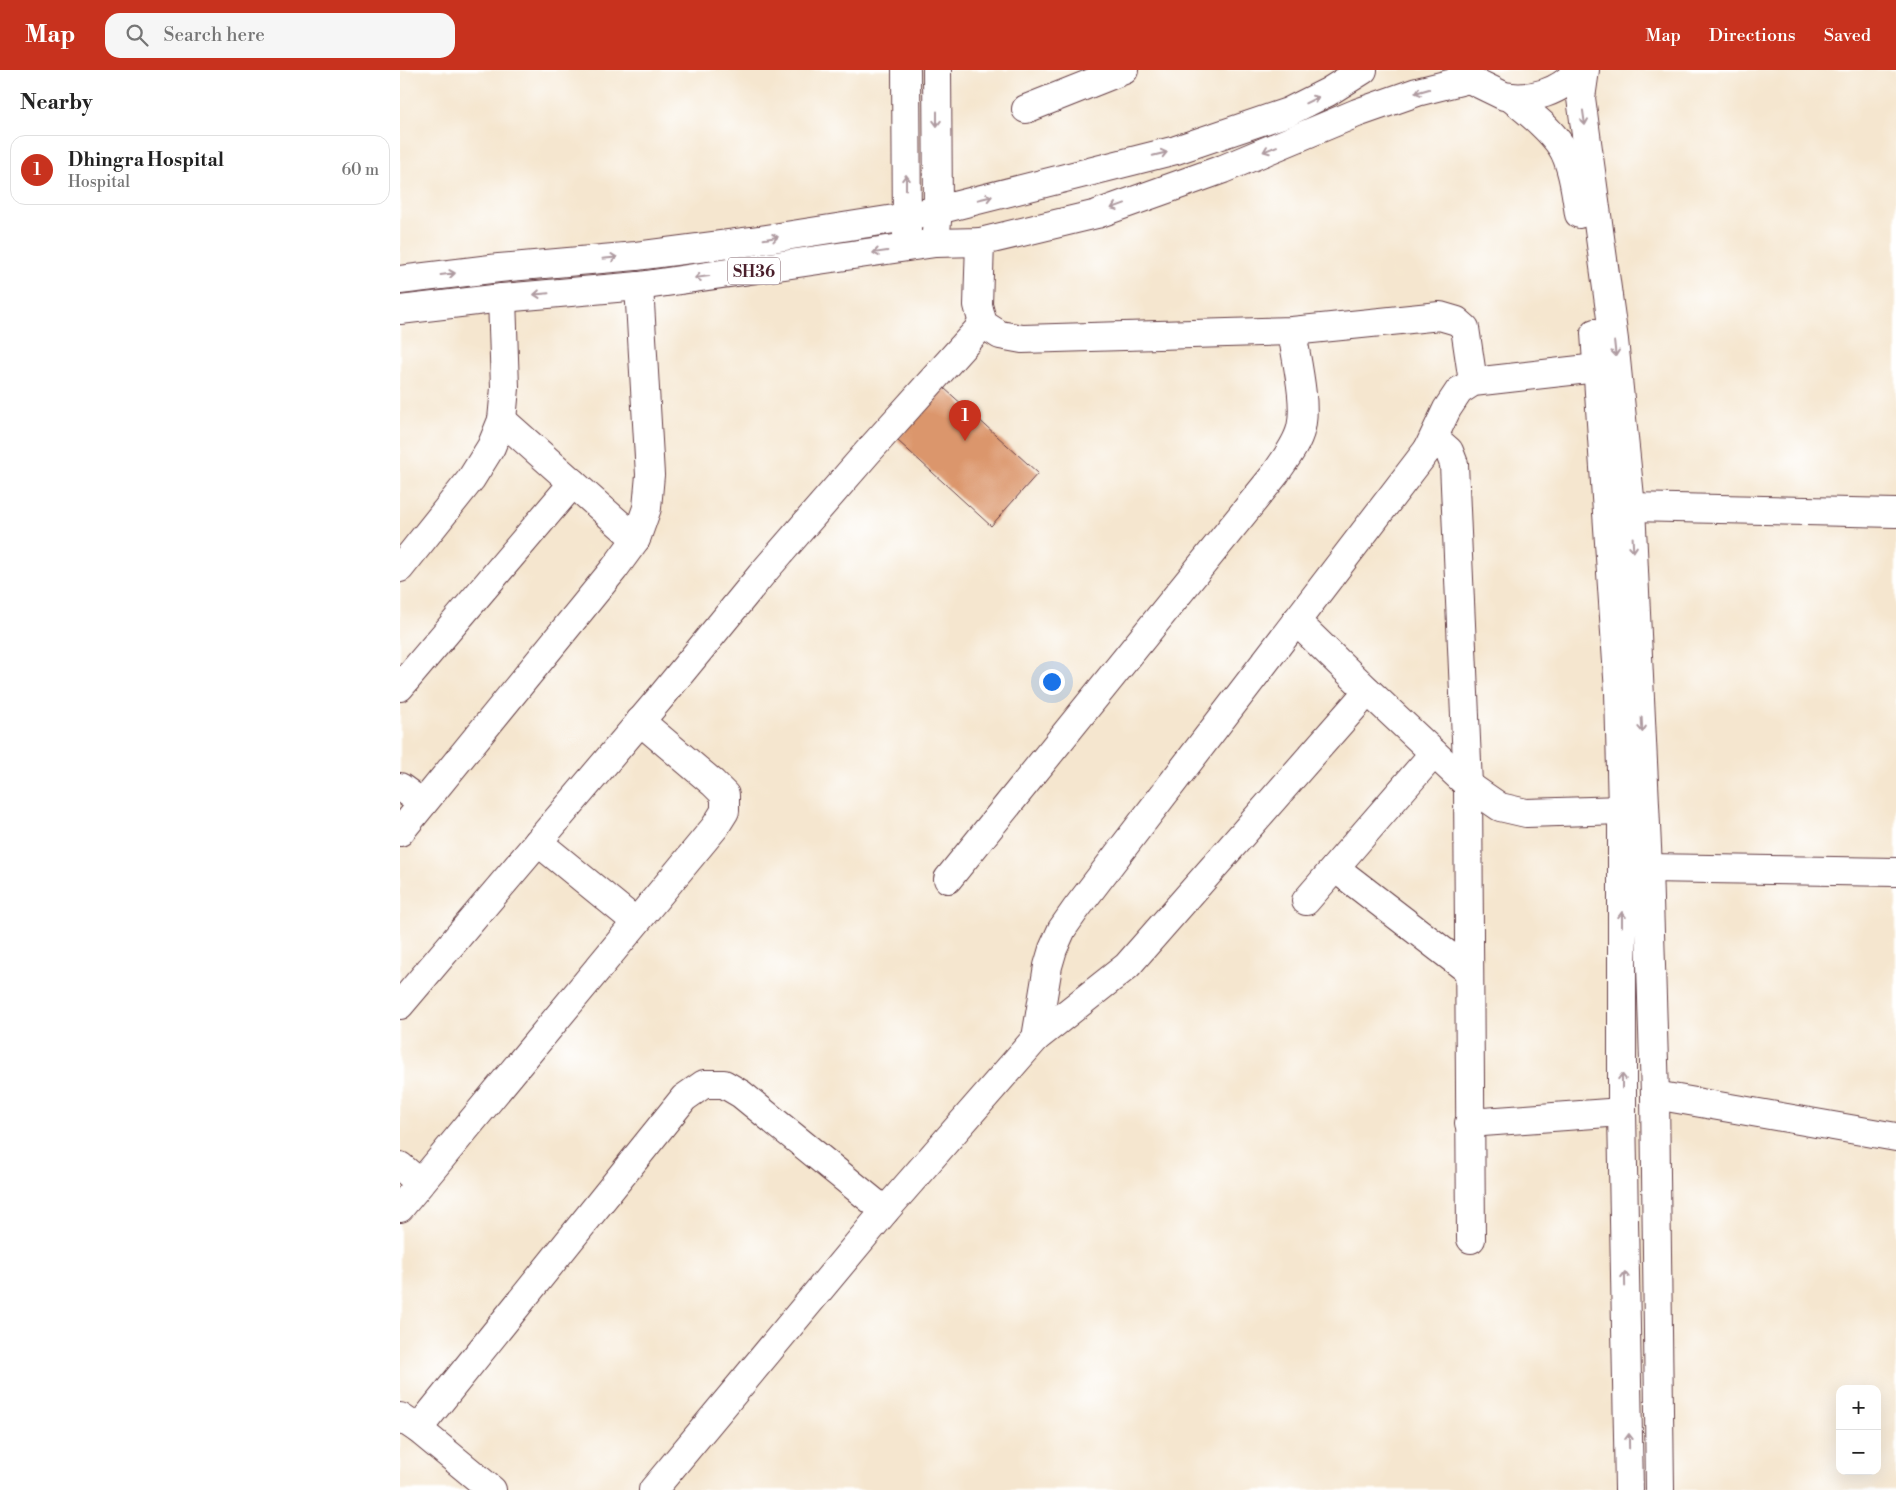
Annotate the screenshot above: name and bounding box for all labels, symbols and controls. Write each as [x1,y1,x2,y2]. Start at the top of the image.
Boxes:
search box [105,13,455,58]
text: Map [25,20,75,50]
icon: search [123,21,151,49]
text: Search here [163,23,265,47]
text: Map [1645,24,1681,47]
text: Directions [1709,24,1796,47]
text: Saved [1824,24,1871,47]
one-way arrow [1414,86,1430,96]
text: Nearby [20,90,93,116]
one-way arrow [1305,95,1320,105]
one-way arrow [932,110,942,126]
one-way arrow [1579,110,1589,126]
one-way arrow [1263,145,1278,155]
text: Dhingra Hospital [68,148,224,172]
one-way arrow [1151,149,1167,158]
text: 1 [33,160,41,180]
text: 60 m [341,160,379,180]
text: Hospital [68,172,130,192]
one-way arrow [901,174,911,190]
one-way arrow [977,193,993,203]
one-way arrow [1111,202,1126,211]
one-way arrow [763,233,779,243]
one-way arrow [873,247,889,257]
one-way arrow [602,253,618,263]
road number: SH36 [728,258,780,285]
one-way arrow [440,269,456,279]
one-way arrow [695,273,711,283]
one-way arrow [533,290,549,299]
one-way arrow [1610,340,1620,356]
pin: 1 [949,400,981,441]
one-way arrow [1628,537,1637,553]
your location [1039,669,1065,695]
one-way arrow [1637,717,1646,733]
one-way arrow [1617,911,1627,928]
one-way arrow [1617,1074,1627,1090]
one-way arrow [1620,1271,1630,1288]
map controls [1836,1385,1881,1475]
button: + [1836,1385,1881,1430]
button: − [1836,1430,1881,1475]
one-way arrow [1624,1434,1633,1450]

